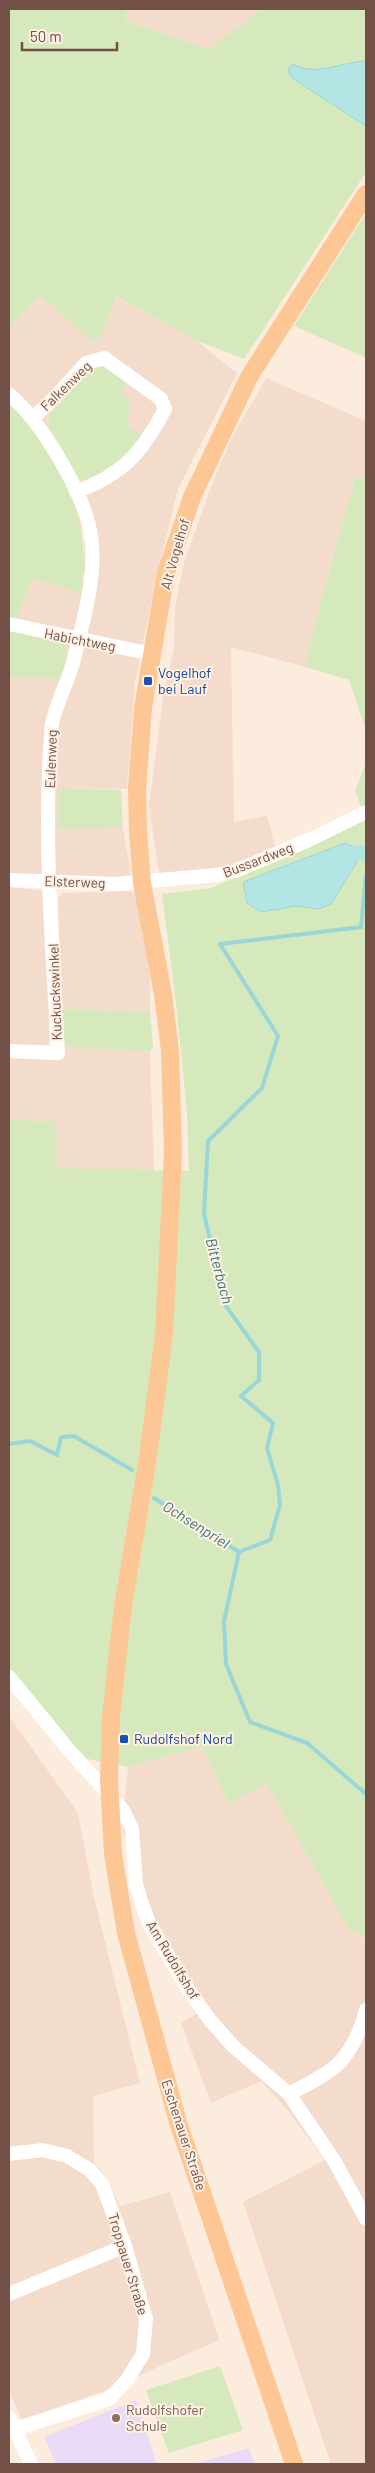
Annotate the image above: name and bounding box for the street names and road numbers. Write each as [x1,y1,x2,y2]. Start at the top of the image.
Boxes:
street label: Falkenweg [37,357,95,414]
street label: Alt Vogelhof [156,516,193,591]
street label: Habichtweg [43,624,117,655]
street label: Eulenweg [41,729,60,789]
street label: Bussardweg [220,838,295,881]
street label: Elsterweg [44,872,106,891]
street label: Kuckuckswinkel [44,943,65,1041]
street label: Am Rudolfshof [143,1917,204,2002]
street label: Eschenauer Straße [159,2077,210,2192]
street label: Troppauer Straße [105,2211,152,2317]

